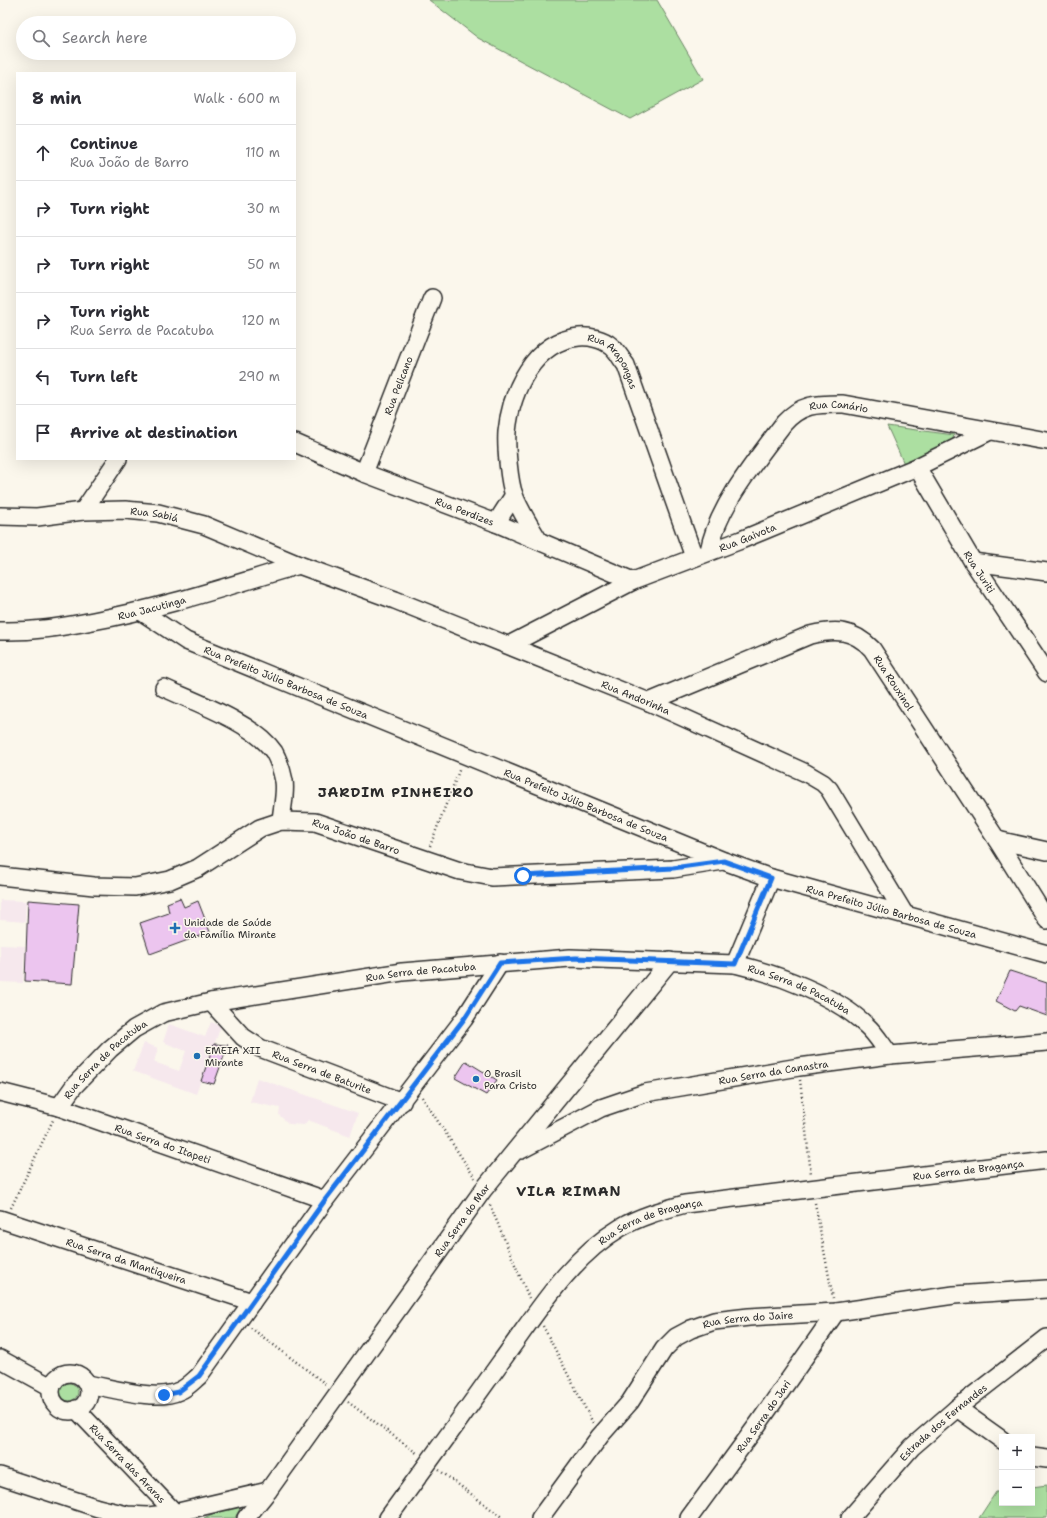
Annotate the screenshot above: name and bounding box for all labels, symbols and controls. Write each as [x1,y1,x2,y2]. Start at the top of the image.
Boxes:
search box [16,16,296,60]
icon: search [30,27,52,49]
text: Search here [62,28,148,48]
text: 8 min [32,87,82,109]
text: Walk · 600 m [194,90,280,107]
text: Continue [70,134,138,154]
icon: ahead [32,142,54,164]
text: 110 m [245,144,280,161]
text: Rua João de Barro [70,154,189,171]
icon: right [32,198,54,220]
text: Turn right [70,199,150,219]
text: 30 m [246,200,280,217]
icon: right [32,254,54,276]
text: Turn right [70,255,150,275]
text: 50 m [247,256,280,273]
text: Turn right [70,302,150,322]
icon: right [32,310,54,332]
text: 120 m [242,312,280,329]
text: Rua Serra de Pacatuba [70,322,214,339]
street label: Rua Arapongas [587,331,640,391]
street label: Rua Pelicano [381,354,415,417]
icon: left [32,366,54,388]
text: Turn left [70,367,138,387]
text: 290 m [238,368,280,385]
street label: Rua Canário [808,397,869,415]
icon: arrive [32,422,54,444]
text: Arrive at destination [70,423,238,443]
street label: Rua Perdizes [433,494,496,528]
street label: Rua Sabiá [130,504,180,525]
street label: Rua Gaivota [717,520,778,554]
street label: Rua Juriti [961,548,998,595]
street label: Rua Jacutinga [116,592,188,622]
street label: Rua Prefeito Júlio Barbosa de Souza [202,643,371,722]
street label: Rua Rouxinol [871,652,917,713]
street label: Rua Andorinha [600,677,673,718]
street label: Rua Prefeito Júlio Barbosa de Souza [502,765,671,844]
district label: JARDIM PINHEIRO [318,783,474,801]
street label: Rua João de Barro [311,815,402,857]
route start [514,867,532,885]
street label: Rua Prefeito Júlio Barbosa de Souza [805,882,979,941]
place label: Unidade de Saúde da Família Mirante [184,916,277,941]
marker: Unidade de Saúde da Família Mirante [169,922,181,934]
street label: Rua Serra de Pacatuba [365,959,477,984]
street label: Rua Serra de Pacatuba [746,961,854,1017]
street label: Rua Serra de Pacatuba [60,1016,150,1101]
place label: EMEIA XII Mirante [205,1044,261,1069]
street label: Rua Serra de Baturite [271,1047,374,1096]
marker: EMEIA XII Mirante [192,1051,202,1061]
street label: Rua Serra da Canastra [718,1057,830,1087]
place label: O Brasil Para Cristo [484,1067,537,1092]
marker: O Brasil Para Cristo [471,1074,481,1084]
street label: Rua Serra do Itapeti [113,1121,213,1166]
street label: Rua Serra de Bragança [912,1156,1025,1183]
street label: Rua Serra do Mar [431,1180,493,1259]
district label: VILA RIMAN [516,1182,622,1200]
street label: Rua Serra de Bragança [595,1195,704,1247]
street label: Rua Serra da Mantiqueira [65,1235,189,1287]
street label: Rua Serra do Jaire [701,1308,794,1331]
street label: Rua Serra do Jari [733,1377,793,1455]
street label: Estrada dos Fernandes [896,1381,990,1464]
route end [155,1386,173,1404]
street label: Rua Serra das Araras [87,1421,169,1506]
map controls [999,1434,1035,1506]
button: + [999,1434,1035,1470]
button: − [999,1470,1035,1506]

